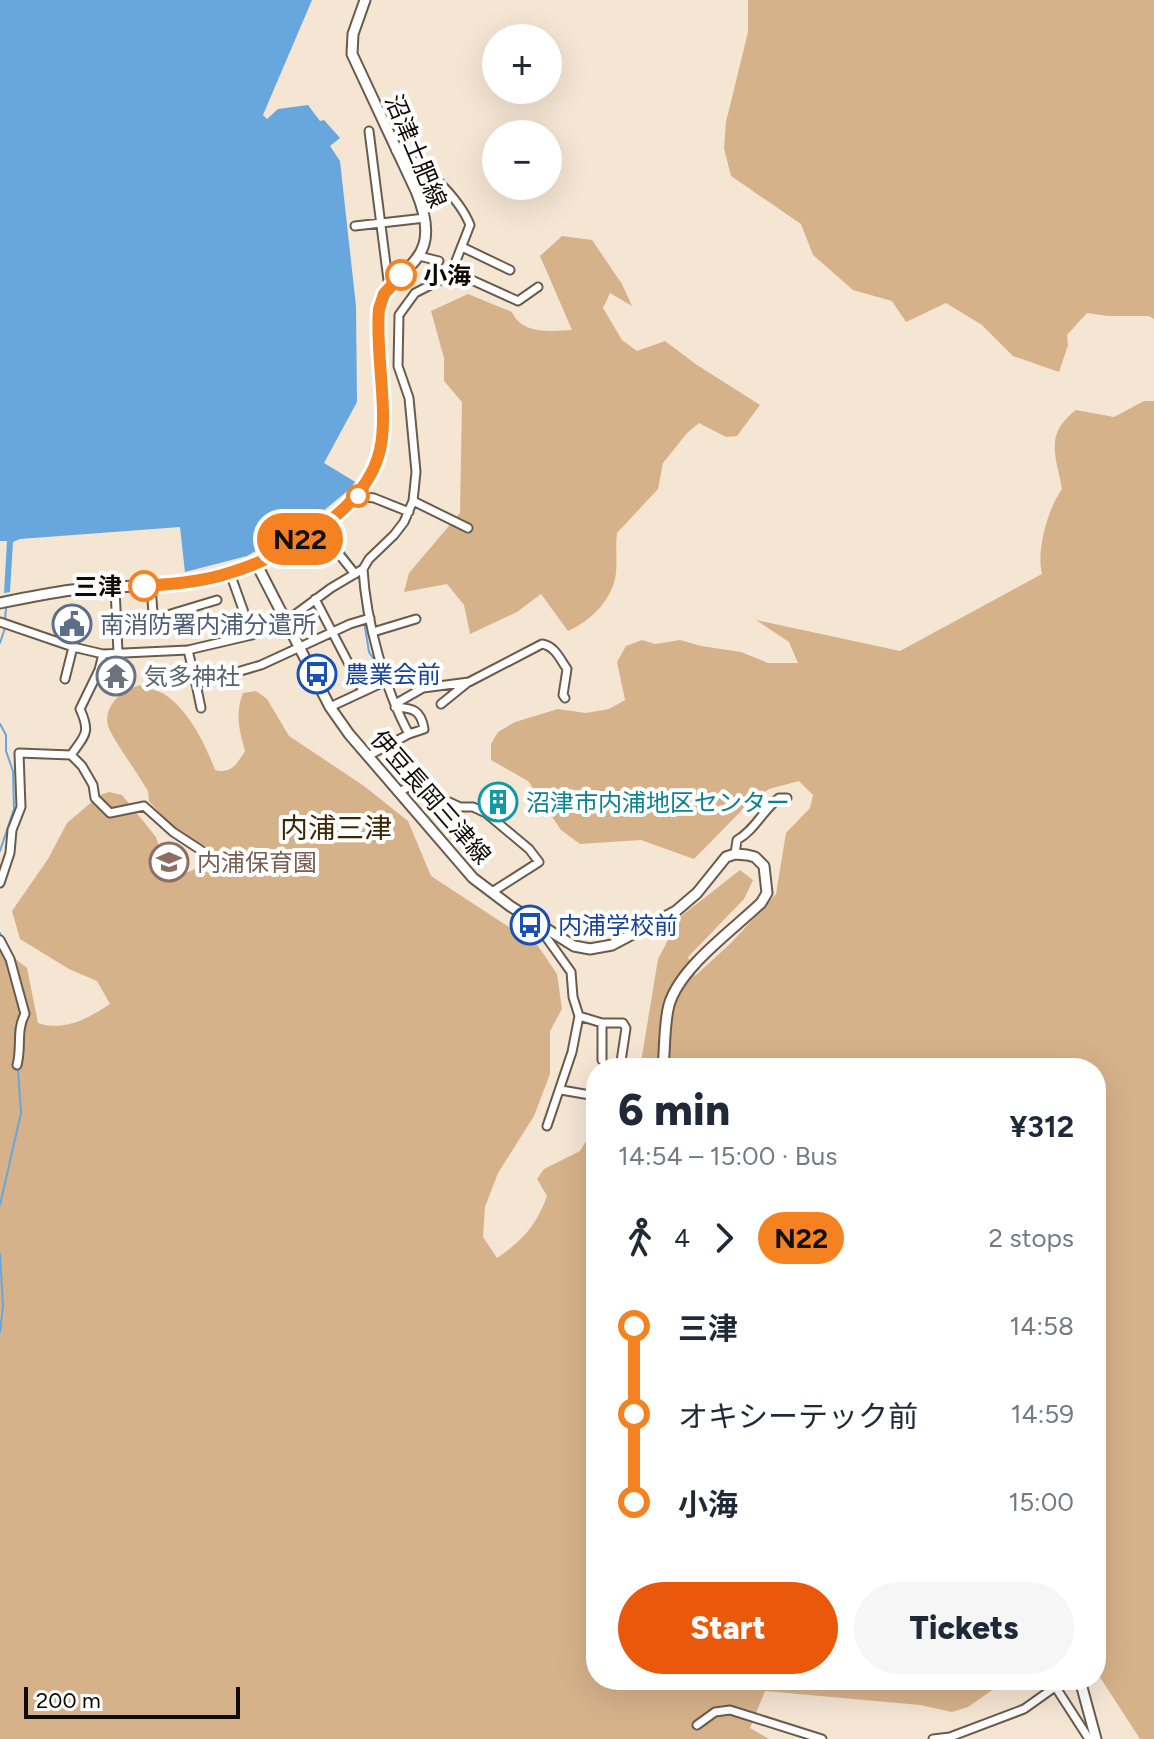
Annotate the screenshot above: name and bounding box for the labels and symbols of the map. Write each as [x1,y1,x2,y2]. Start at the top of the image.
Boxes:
street label: 沼津土肥線 [379,90,453,212]
marker: 小海 [386,260,416,290]
place label: 小海 [423,261,471,290]
unlabelled marker [347,485,369,507]
line badge: N22 [254,513,346,565]
marker: 三津 [129,571,159,601]
place label: 三津 [74,572,122,601]
public building icon: 南消防署内浦分遣所 [51,603,93,645]
place label: 南消防署内浦分遣所 [100,610,316,639]
bus stop icon: 農業会前 [296,653,338,695]
temple icon: 気多神社 [95,655,137,697]
place label: 農業会前 [345,660,441,689]
place label: 気多神社 [144,662,240,691]
street label: 伊豆長岡三津線 [365,724,497,870]
building icon: 沼津市内浦地区センター [477,781,519,823]
place label: 沼津市内浦地区センター [526,788,790,817]
district label: 内浦三津 [280,811,392,845]
school or university icon: 内浦保育園 [148,841,190,883]
place label: 内浦保育園 [197,848,317,877]
bus stop icon: 内浦学校前 [509,904,551,946]
place label: 内浦学校前 [558,911,678,940]
scale bar [24,1683,240,1719]

